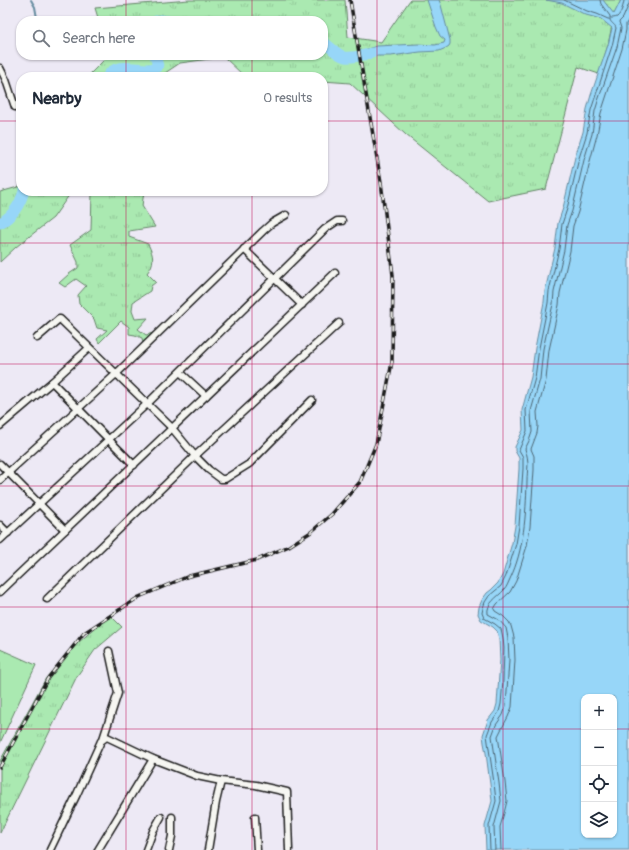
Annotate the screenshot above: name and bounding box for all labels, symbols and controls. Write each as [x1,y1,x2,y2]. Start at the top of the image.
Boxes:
search box [16,16,328,60]
icon: search [30,27,52,49]
text: Search here [62,29,135,48]
text: Nearby [32,88,81,109]
text: 0 results [263,90,312,106]
map controls [581,694,617,838]
button: + [581,694,617,730]
button: − [581,730,617,766]
button: locate [581,766,617,802]
button: layers [581,802,617,838]

